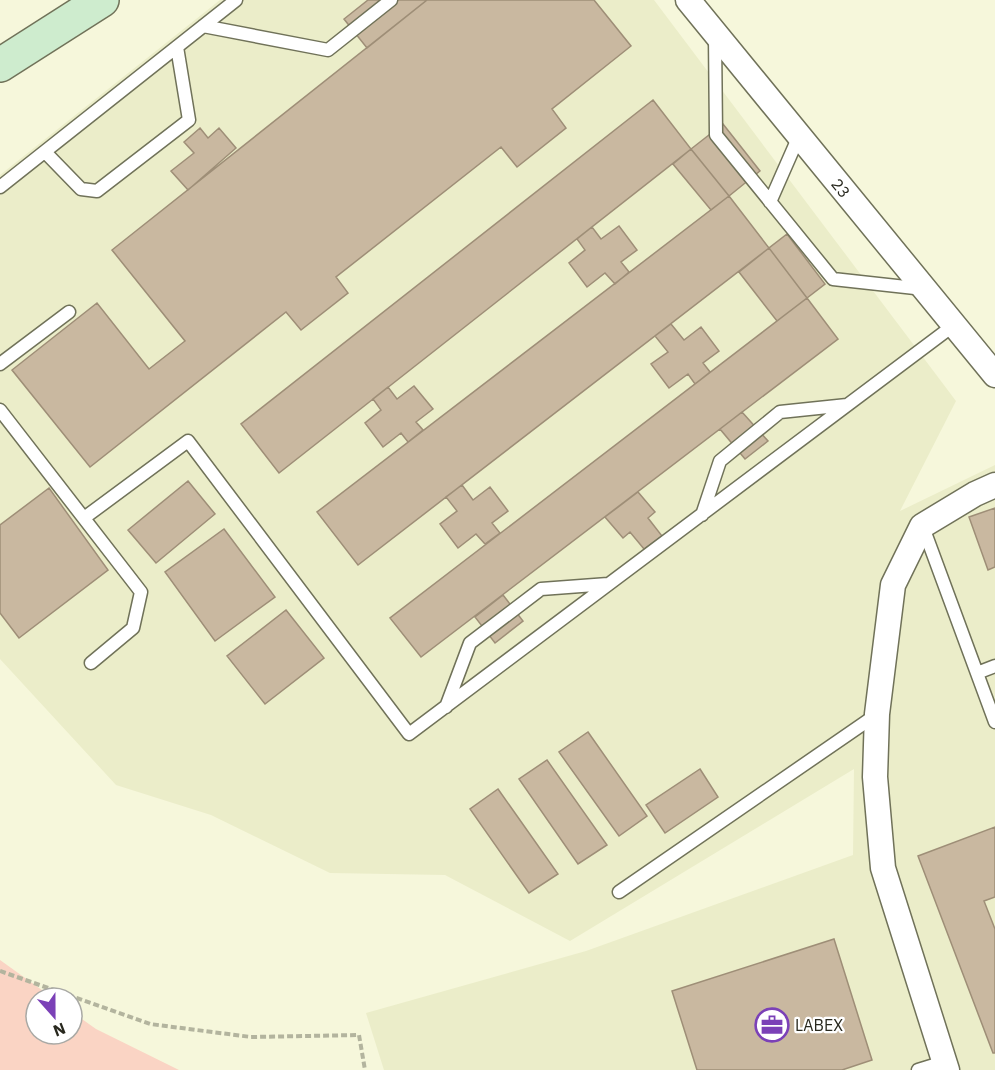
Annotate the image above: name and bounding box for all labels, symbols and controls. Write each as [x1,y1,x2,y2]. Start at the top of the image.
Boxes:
street label: 23 [827,174,855,202]
north arrow [24,986,84,1046]
office icon: LABEX [754,1007,790,1043]
place label: LABEX [795,1015,843,1035]
text: N [50,1019,68,1041]

